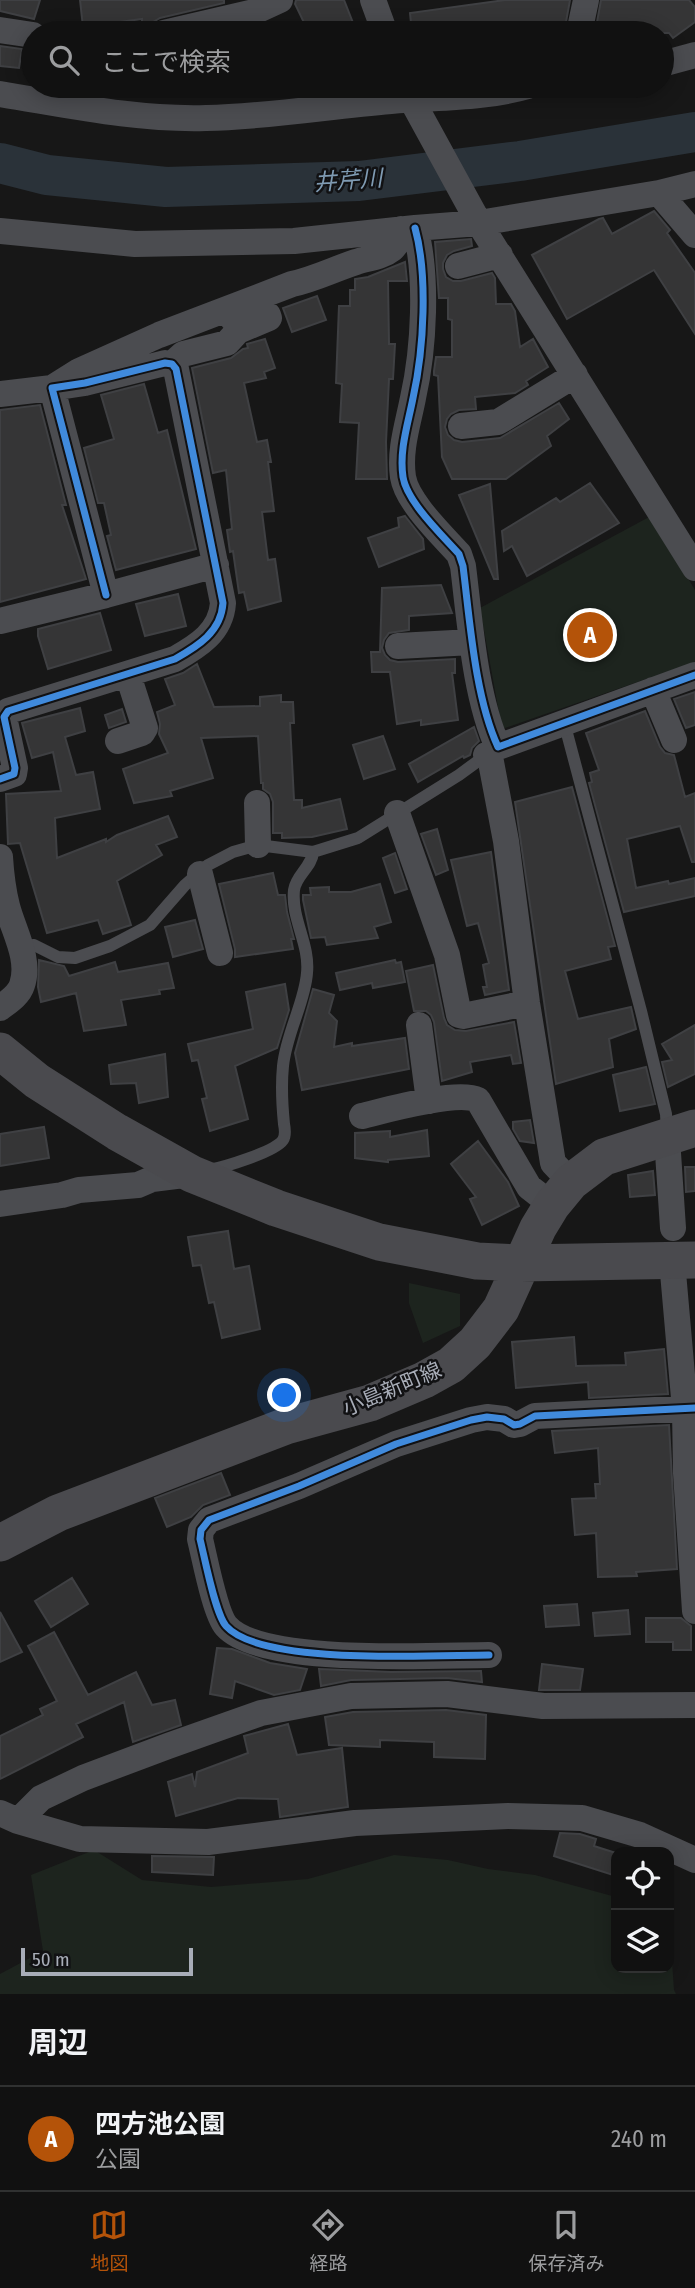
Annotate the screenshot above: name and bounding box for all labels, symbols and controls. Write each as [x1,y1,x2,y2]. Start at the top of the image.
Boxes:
search box [21,21,674,98]
icon: search [45,41,83,79]
text: ここで検索 [101,47,231,78]
water label: 井芹川 [313,163,386,196]
pin: A [567,609,613,661]
street label: 小島新町線 [339,1357,445,1421]
your location [267,1378,301,1412]
map controls [611,1847,674,1973]
button: locate [611,1847,674,1910]
button: layers [611,1910,674,1973]
scale bar [21,1945,192,1977]
text: 50 m [32,1948,70,1971]
text: 周辺 [28,2025,88,2061]
text: 四方池公園 [95,2109,225,2140]
text: A [45,2125,57,2153]
text: 240 m [611,2125,667,2153]
text: 公園 [95,2145,141,2173]
tab: 地図 [90,2206,129,2275]
tab: 経路 [309,2206,348,2275]
tab: 保存済み [528,2206,605,2275]

